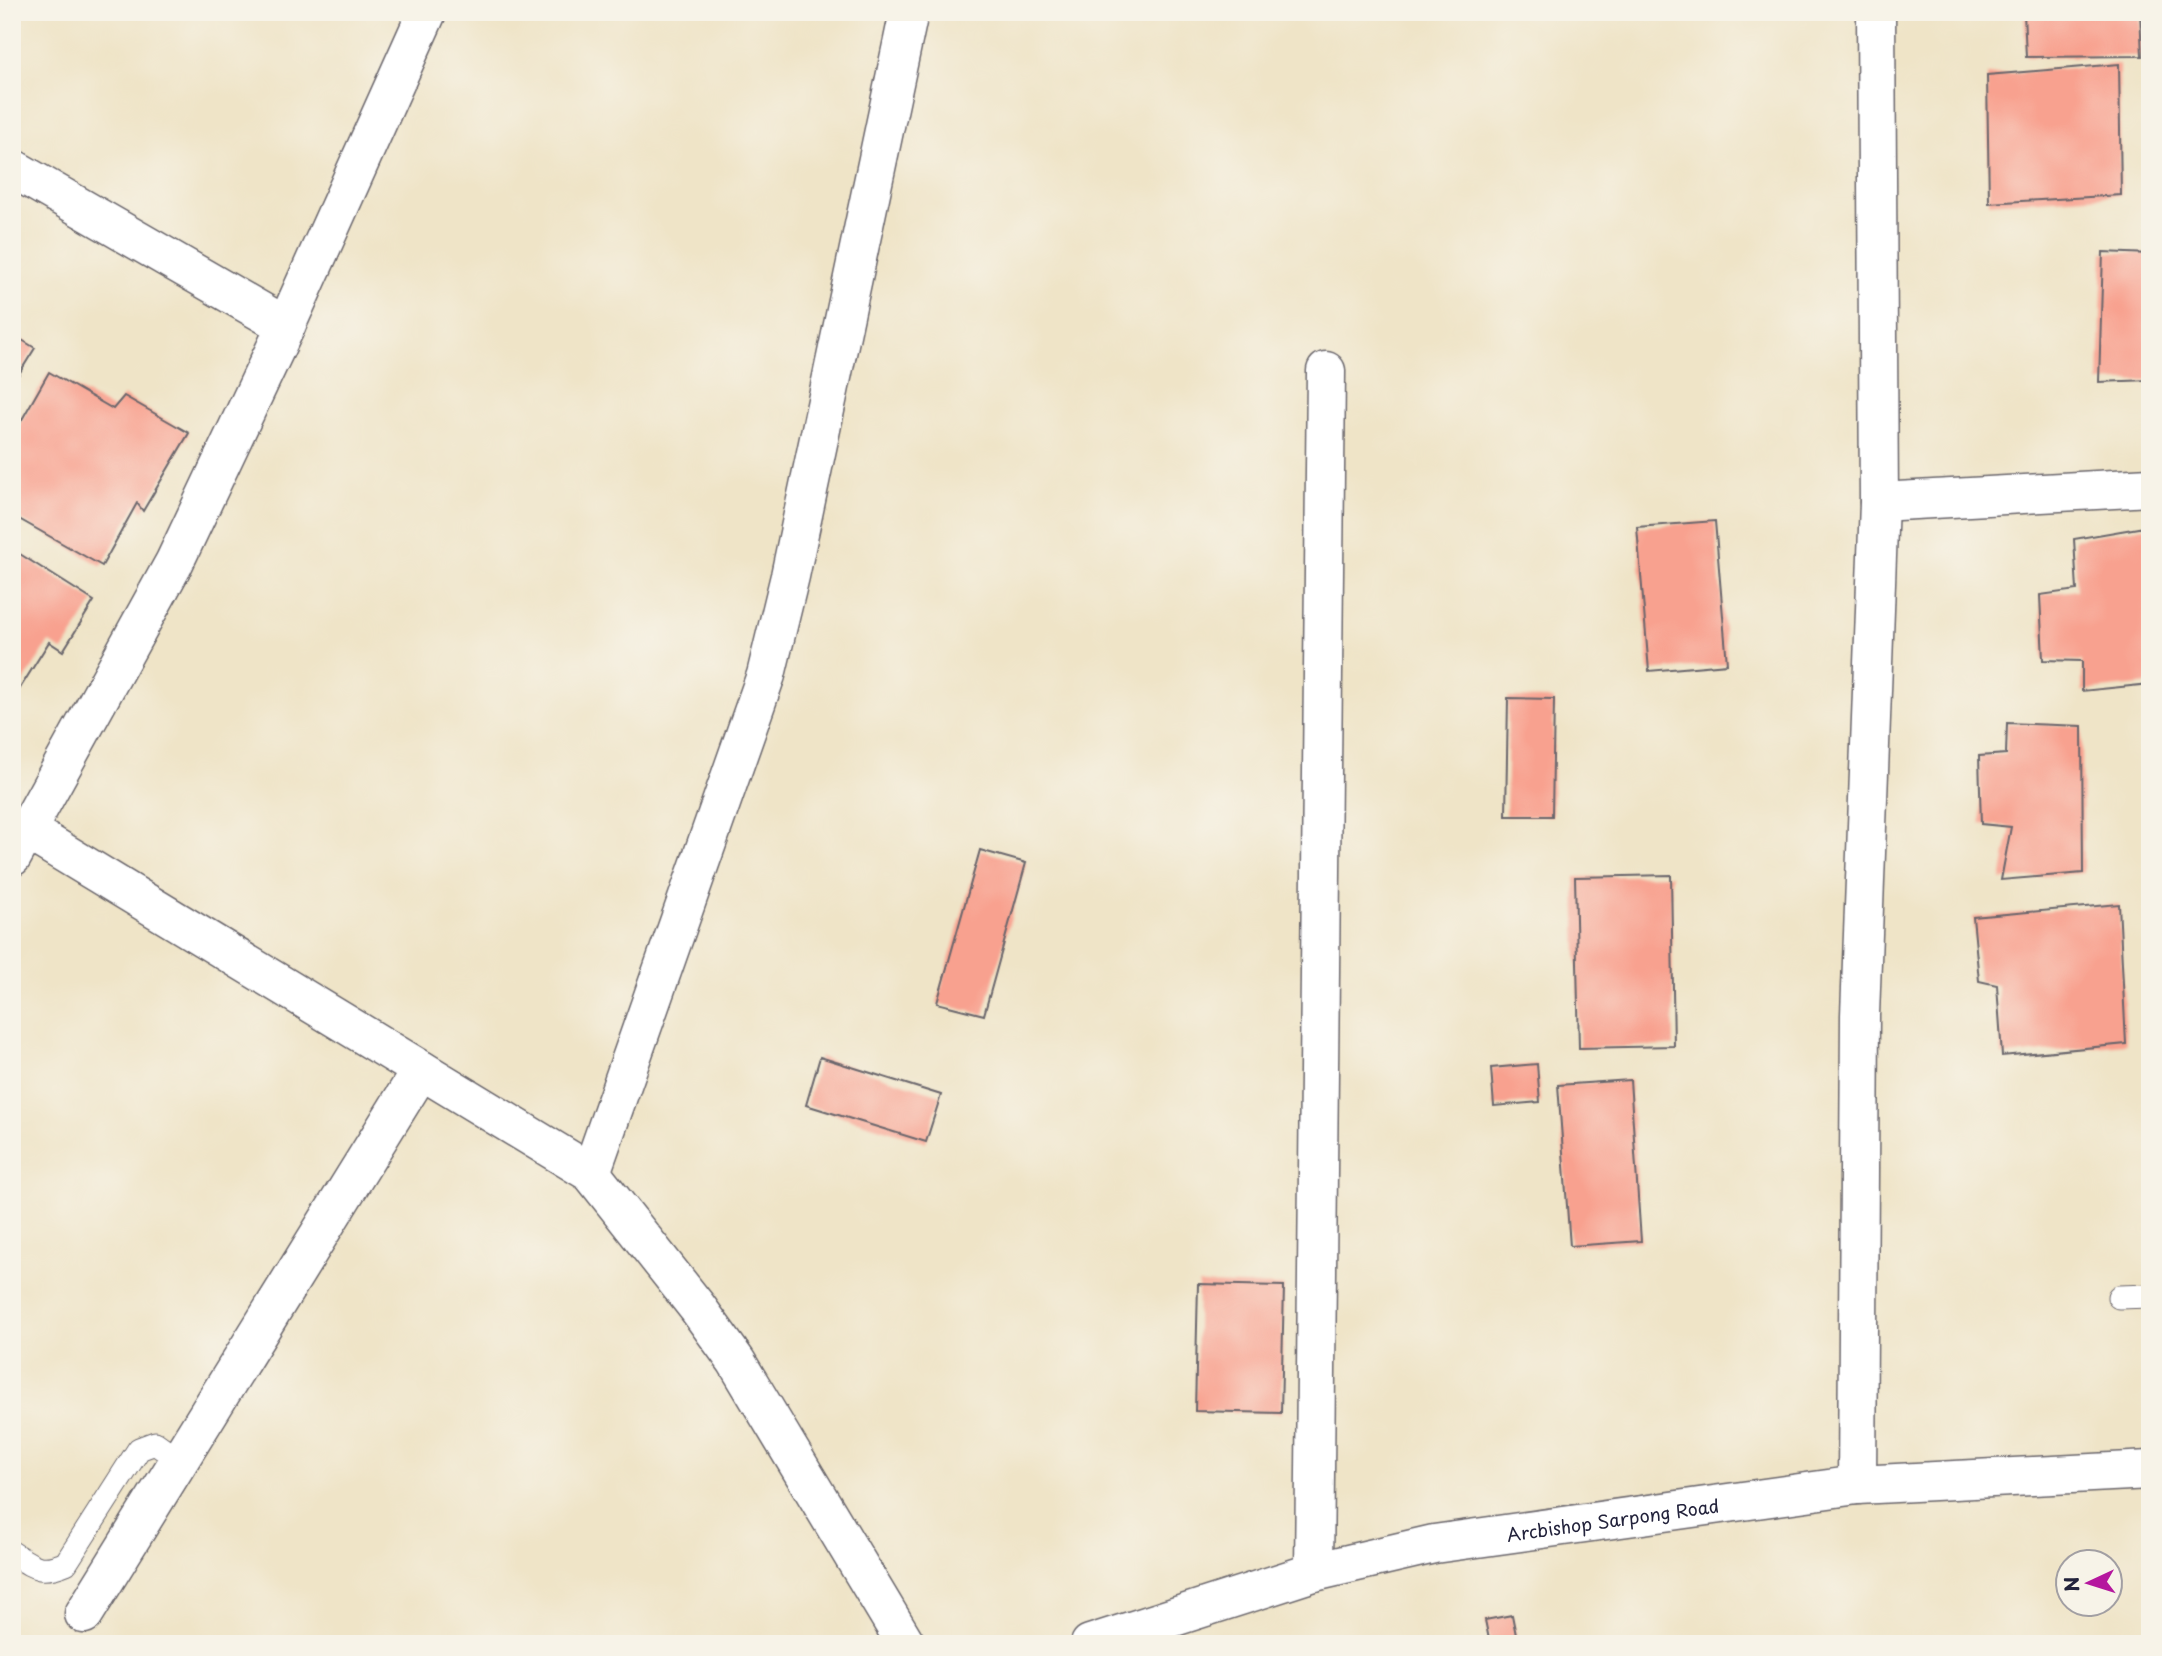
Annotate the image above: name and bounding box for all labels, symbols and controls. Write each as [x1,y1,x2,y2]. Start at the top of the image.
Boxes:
street label: Arcbishop Sarpong Road [1505,1491,1721,1547]
north arrow [2054,1548,2124,1618]
text: N [2057,1576,2086,1593]

